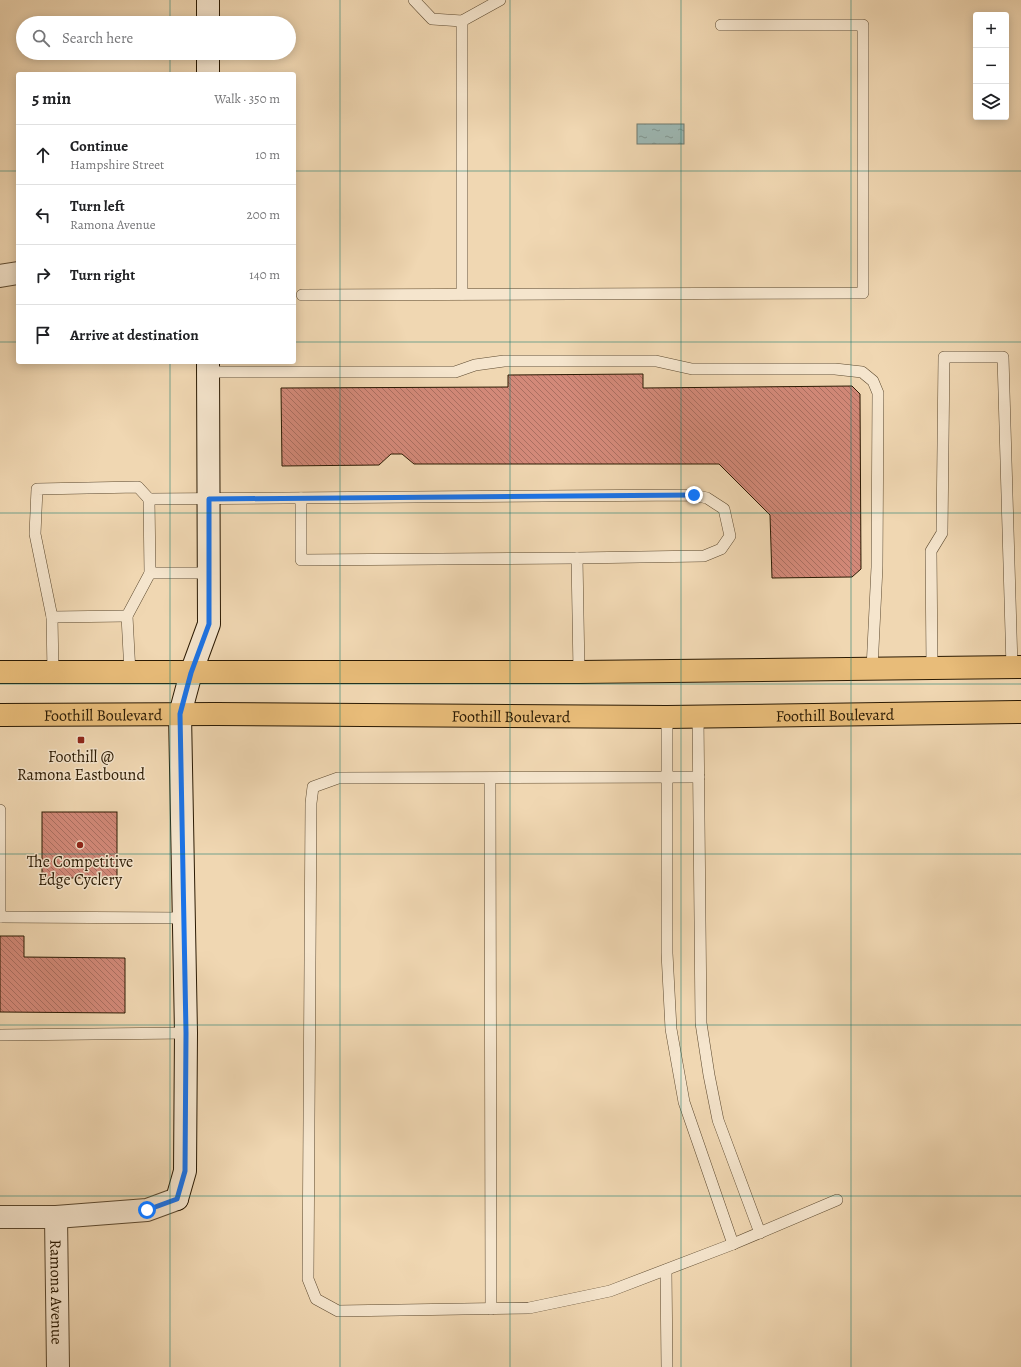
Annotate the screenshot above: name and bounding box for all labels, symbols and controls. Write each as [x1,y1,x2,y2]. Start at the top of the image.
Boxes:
map controls [973,12,1009,120]
button: + [973,12,1009,48]
search box [16,16,296,60]
icon: search [30,27,52,49]
text: Search here [62,28,133,48]
button: − [973,48,1009,84]
button: layers [973,84,1009,120]
text: 5 min [32,87,71,110]
text: Walk · 350 m [214,90,280,107]
text: Continue [70,136,128,156]
icon: ahead [32,144,54,166]
text: 10 m [255,146,280,163]
text: Hampshire Street [70,156,164,173]
text: Turn left [70,196,125,216]
icon: left [32,204,54,226]
text: 200 m [247,206,280,223]
text: Ramona Avenue [70,216,156,233]
icon: right [32,264,54,286]
text: Turn right [70,265,135,285]
text: 140 m [249,266,280,283]
icon: arrive [32,324,54,346]
text: Arrive at destination [70,325,199,345]
route end [685,486,703,504]
street label: Foothill Boulevard [44,704,163,727]
street label: Foothill Boulevard [775,704,895,727]
street label: Foothill Boulevard [452,706,571,728]
marker: Foothill @ Ramona Eastbound [76,735,86,745]
place label: Foothill @ Ramona Eastbound [17,746,145,786]
marker: The Competitive Edge Cyclery [75,840,85,850]
place label: The Competitive Edge Cyclery [27,851,133,891]
route start [138,1201,156,1219]
street label: Ramona Avenue [44,1239,68,1345]

